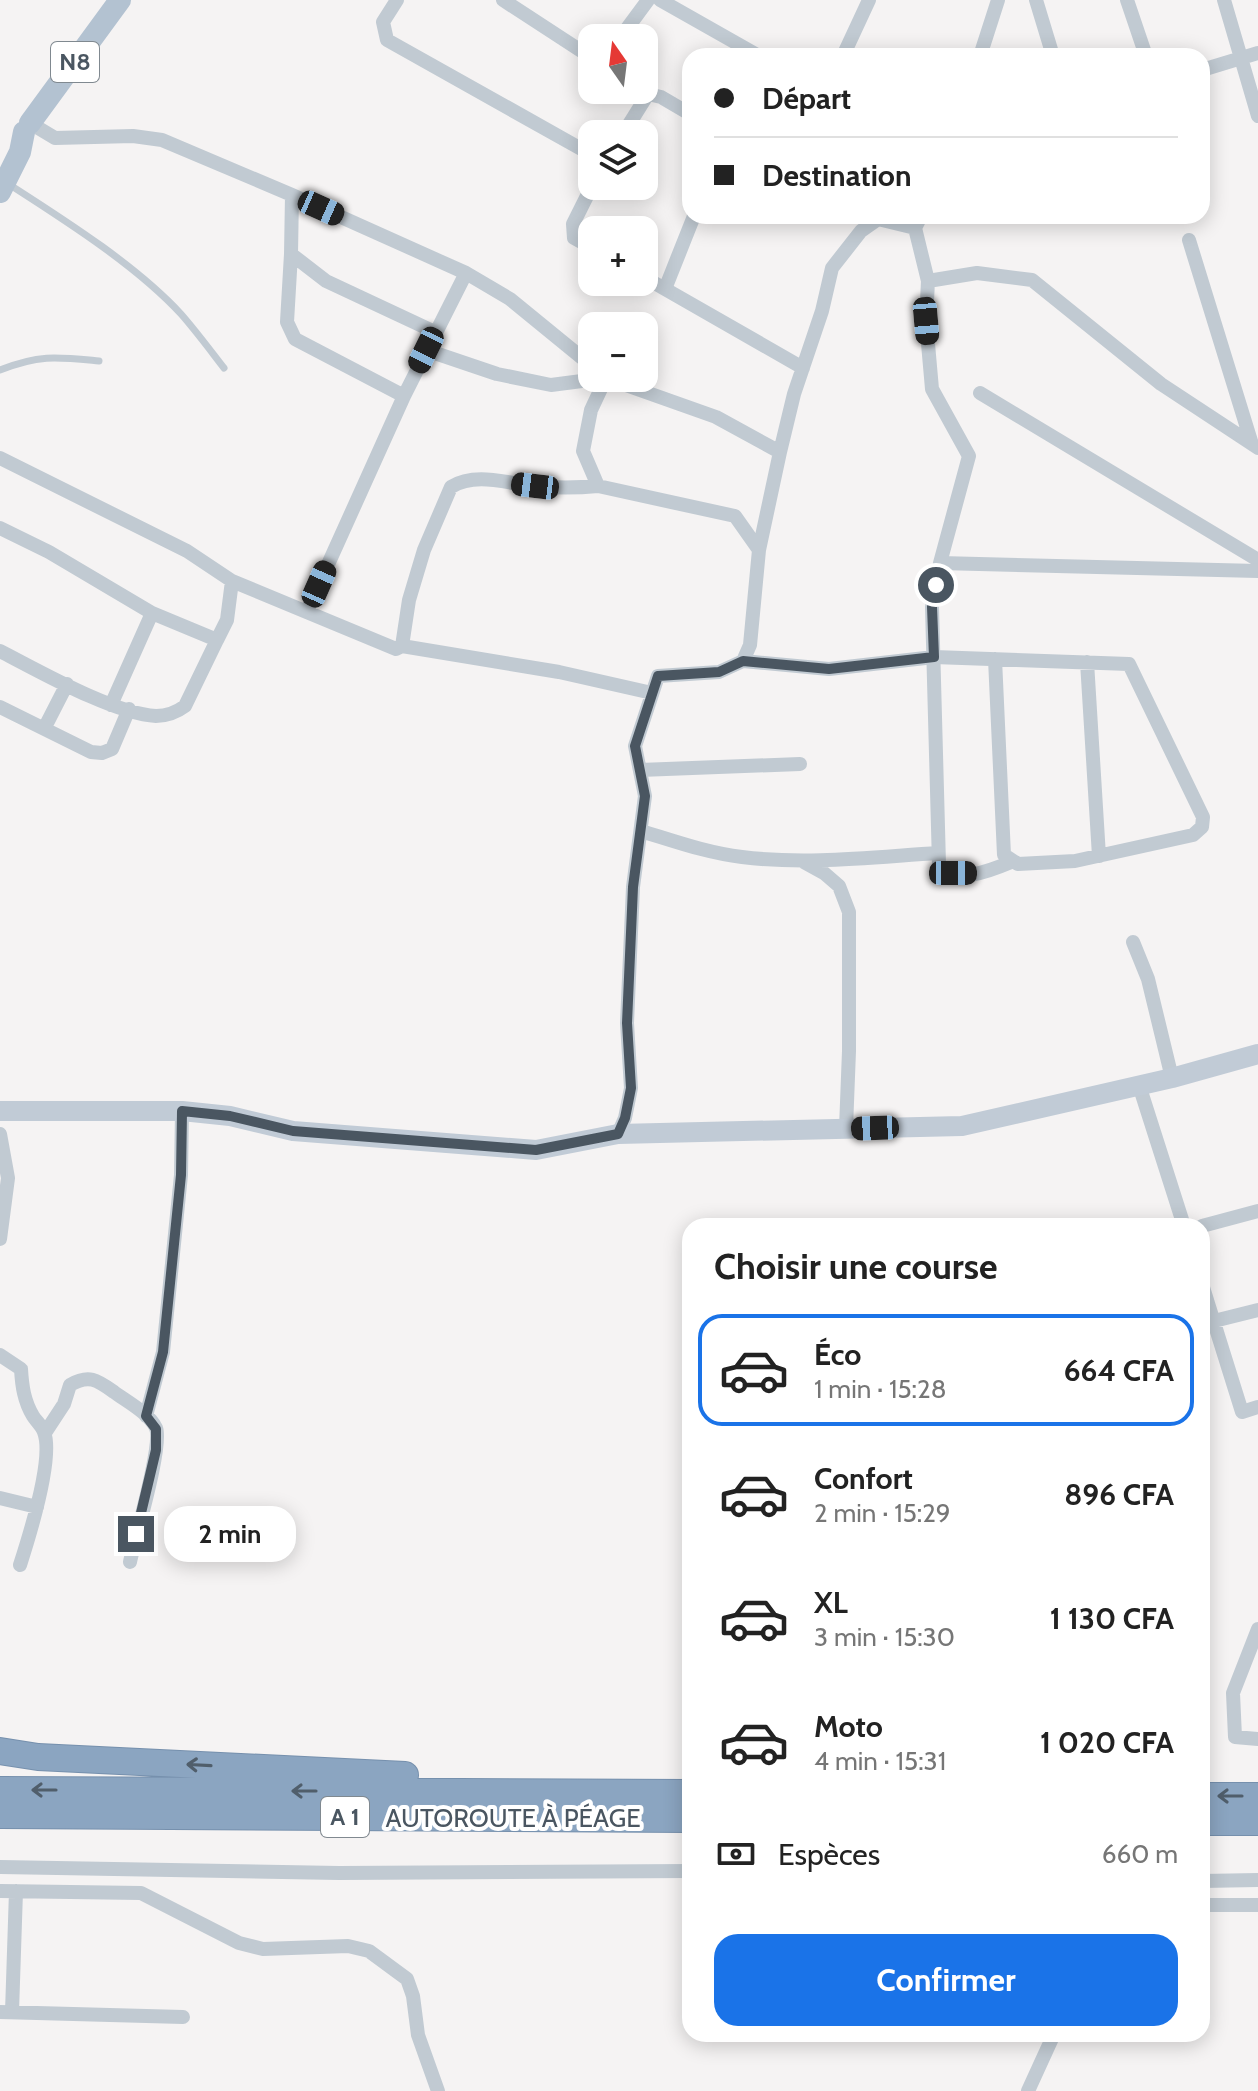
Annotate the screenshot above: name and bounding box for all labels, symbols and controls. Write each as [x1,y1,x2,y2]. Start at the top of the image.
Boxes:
north arrow [578,24,658,104]
map controls [578,24,658,392]
road number: N8 [51,42,99,82]
text: Départ [762,80,851,117]
button: layers [578,120,658,200]
text: Destination [762,157,912,194]
car [294,187,348,229]
button: + [578,216,658,296]
car [912,296,940,346]
button: − [578,312,658,392]
car [405,323,447,377]
car [510,471,560,501]
car [298,557,340,611]
route start [918,567,954,603]
car [929,861,977,885]
car [851,1115,899,1141]
text: Choisir une course [714,1244,997,1288]
icon: car [718,1334,790,1406]
text: Éco [814,1336,861,1373]
text: 664 CFA [1064,1352,1174,1389]
text: 1 min · 15:28 [814,1373,946,1405]
icon: car [718,1458,790,1530]
text: Confort [814,1460,913,1497]
text: 896 CFA [1064,1476,1174,1513]
text: 2 min · 15:29 [814,1497,951,1529]
callout: 2 min [164,1506,296,1562]
route end [118,1516,154,1552]
text: 2 min [199,1518,261,1550]
icon: car [718,1582,790,1654]
text: XL [814,1584,848,1621]
text: 1 130 CFA [1050,1600,1174,1637]
text: 3 min · 15:30 [814,1621,955,1653]
icon: car [718,1706,790,1778]
text: Moto [814,1708,883,1745]
text: 1 020 CFA [1040,1724,1174,1761]
text: 4 min · 15:31 [814,1745,946,1777]
one-way arrow [186,1757,213,1772]
one-way arrow [31,1782,58,1798]
one-way arrow [291,1783,318,1799]
one-way arrow [1217,1788,1244,1804]
road number: A 1 [321,1797,369,1837]
street label: AUTOROUTE À PÉAGE [385,1802,641,1834]
icon: cash [714,1832,758,1876]
text: Espèces [778,1836,880,1873]
text: 660 m [1102,1838,1178,1870]
button: Confirmer [714,1934,1178,2026]

